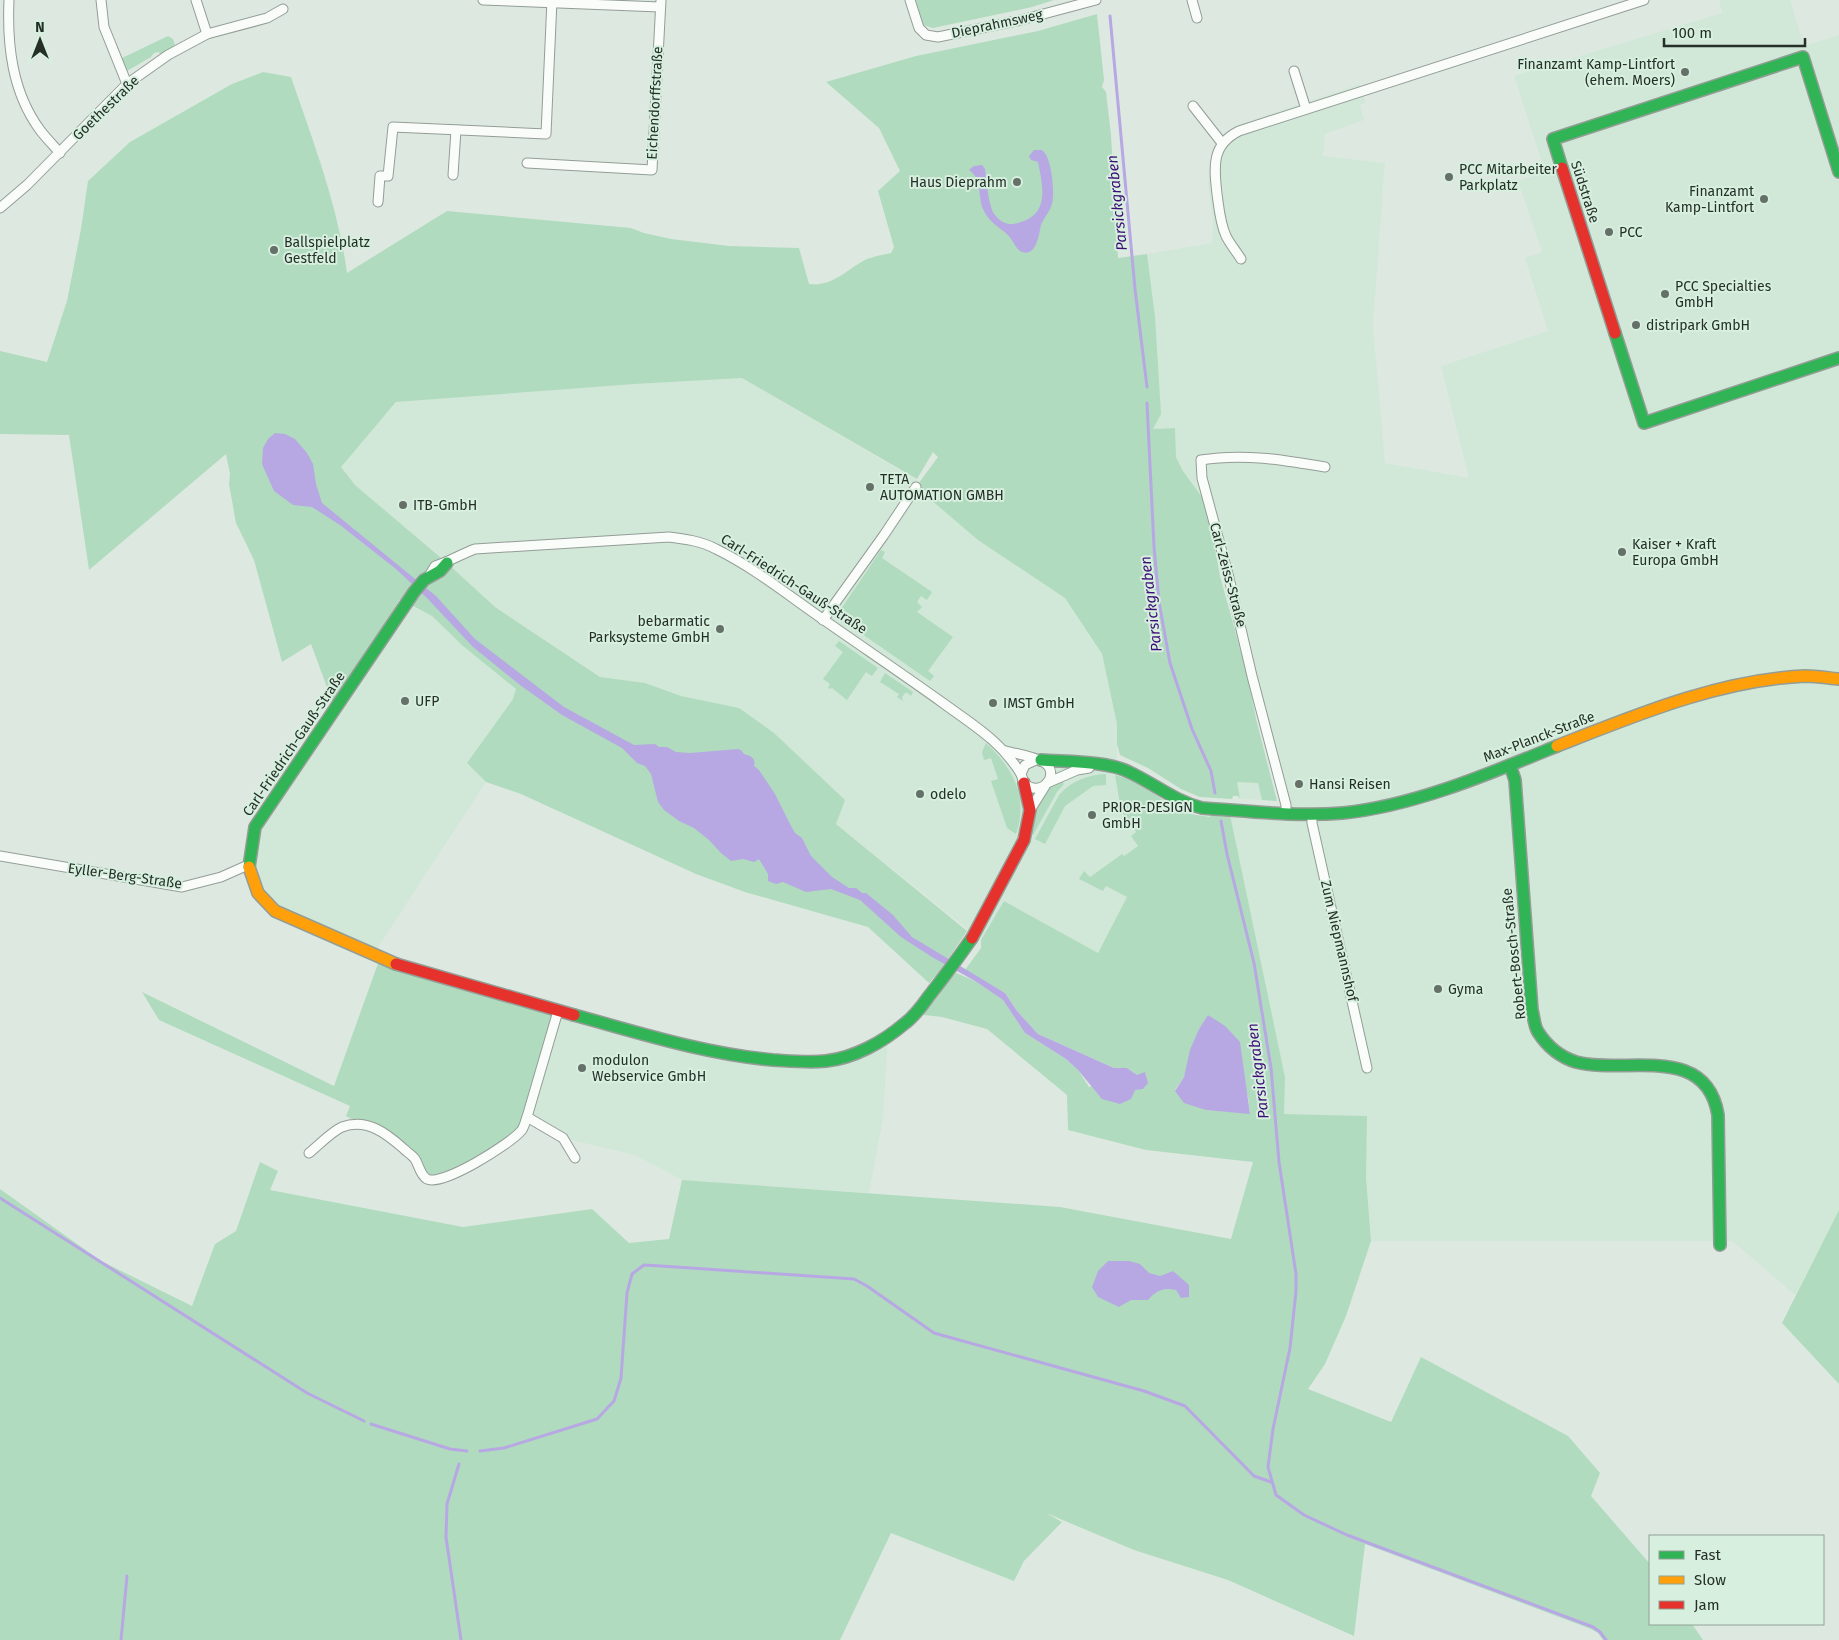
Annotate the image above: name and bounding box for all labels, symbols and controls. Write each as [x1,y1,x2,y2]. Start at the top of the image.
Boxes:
street label: Dieprahmsweg [950,6,1045,42]
north arrow [15,15,65,65]
scale bar [1664,15,1805,47]
text: N [35,19,45,36]
text: 100 m [1672,24,1712,42]
street label: Eichendorffstraße [644,46,666,160]
place label: Finanzamt Kamp-Lintfort (ehem. Moers) [1517,56,1676,89]
marker: Finanzamt Kamp-Lintfort (ehem. Moers) [1679,66,1691,78]
street label: Goethestraße [69,72,143,144]
water label: Parsickgraben [1103,154,1131,252]
street label: Südstraße [1567,159,1603,225]
place label: PCC Mitarbeiter Parkplatz [1459,161,1557,194]
marker: PCC Mitarbeiter Parkplatz [1443,171,1455,183]
place label: Haus Dieprahm [910,174,1007,191]
marker: Haus Dieprahm [1011,176,1023,188]
place label: Finanzamt Kamp-Lintfort [1665,183,1755,216]
marker: Finanzamt Kamp-Lintfort [1758,193,1770,205]
place label: PCC [1619,224,1643,241]
marker: PCC [1603,226,1615,238]
place label: Ballspielplatz Gestfeld [284,234,370,267]
marker: Ballspielplatz Gestfeld [268,244,280,256]
place label: PCC Specialties GmbH [1675,278,1772,311]
marker: PCC Specialties GmbH [1659,288,1671,300]
place label: distripark GmbH [1646,317,1750,334]
marker: distripark GmbH [1630,319,1642,331]
place label: TETA AUTOMATION GMBH [880,471,1004,504]
marker: TETA AUTOMATION GMBH [864,481,876,493]
place label: ITB-GmbH [413,497,477,514]
marker: ITB-GmbH [397,499,409,511]
street label: Carl-Zeiss-Straße [1206,521,1250,629]
street label: Carl-Friedrich-Gauß-Straße [718,530,870,638]
place label: Kaiser + Kraft Europa GmbH [1632,536,1719,569]
marker: Kaiser + Kraft Europa GmbH [1616,546,1628,558]
water label: Parsickgraben [1136,555,1166,653]
place label: bebarmatic Parksysteme GmbH [588,613,710,646]
marker: bebarmatic Parksysteme GmbH [714,623,726,635]
street label: Carl-Friedrich-Gauß-Straße [239,668,349,820]
place label: UFP [415,693,439,710]
marker: UFP [399,695,411,707]
place label: IMST GmbH [1003,695,1075,712]
marker: IMST GmbH [987,697,999,709]
street label: Max-Planck-Straße [1481,708,1597,766]
place label: Hansi Reisen [1309,776,1391,793]
marker: Hansi Reisen [1293,778,1305,790]
place label: odelo [930,786,966,803]
marker: odelo [914,788,926,800]
place label: PRIOR-DESIGN GmbH [1102,799,1193,832]
marker: PRIOR-DESIGN GmbH [1086,809,1098,821]
street label: Eyller-Berg-Straße [67,860,183,892]
street label: Zum Niepmannshof [1317,879,1362,1005]
street label: Robert-Bosch-Straße [1499,887,1529,1021]
place label: Gyma [1448,981,1483,998]
marker: Gyma [1432,983,1444,995]
water label: Parsickgraben [1243,1022,1273,1120]
place label: modulon Webservice GmbH [592,1052,706,1085]
marker: modulon Webservice GmbH [576,1062,588,1074]
legend [1649,1535,1824,1625]
text: Fast [1694,1546,1721,1564]
text: Slow [1694,1571,1726,1589]
text: Jam [1694,1596,1720,1614]

